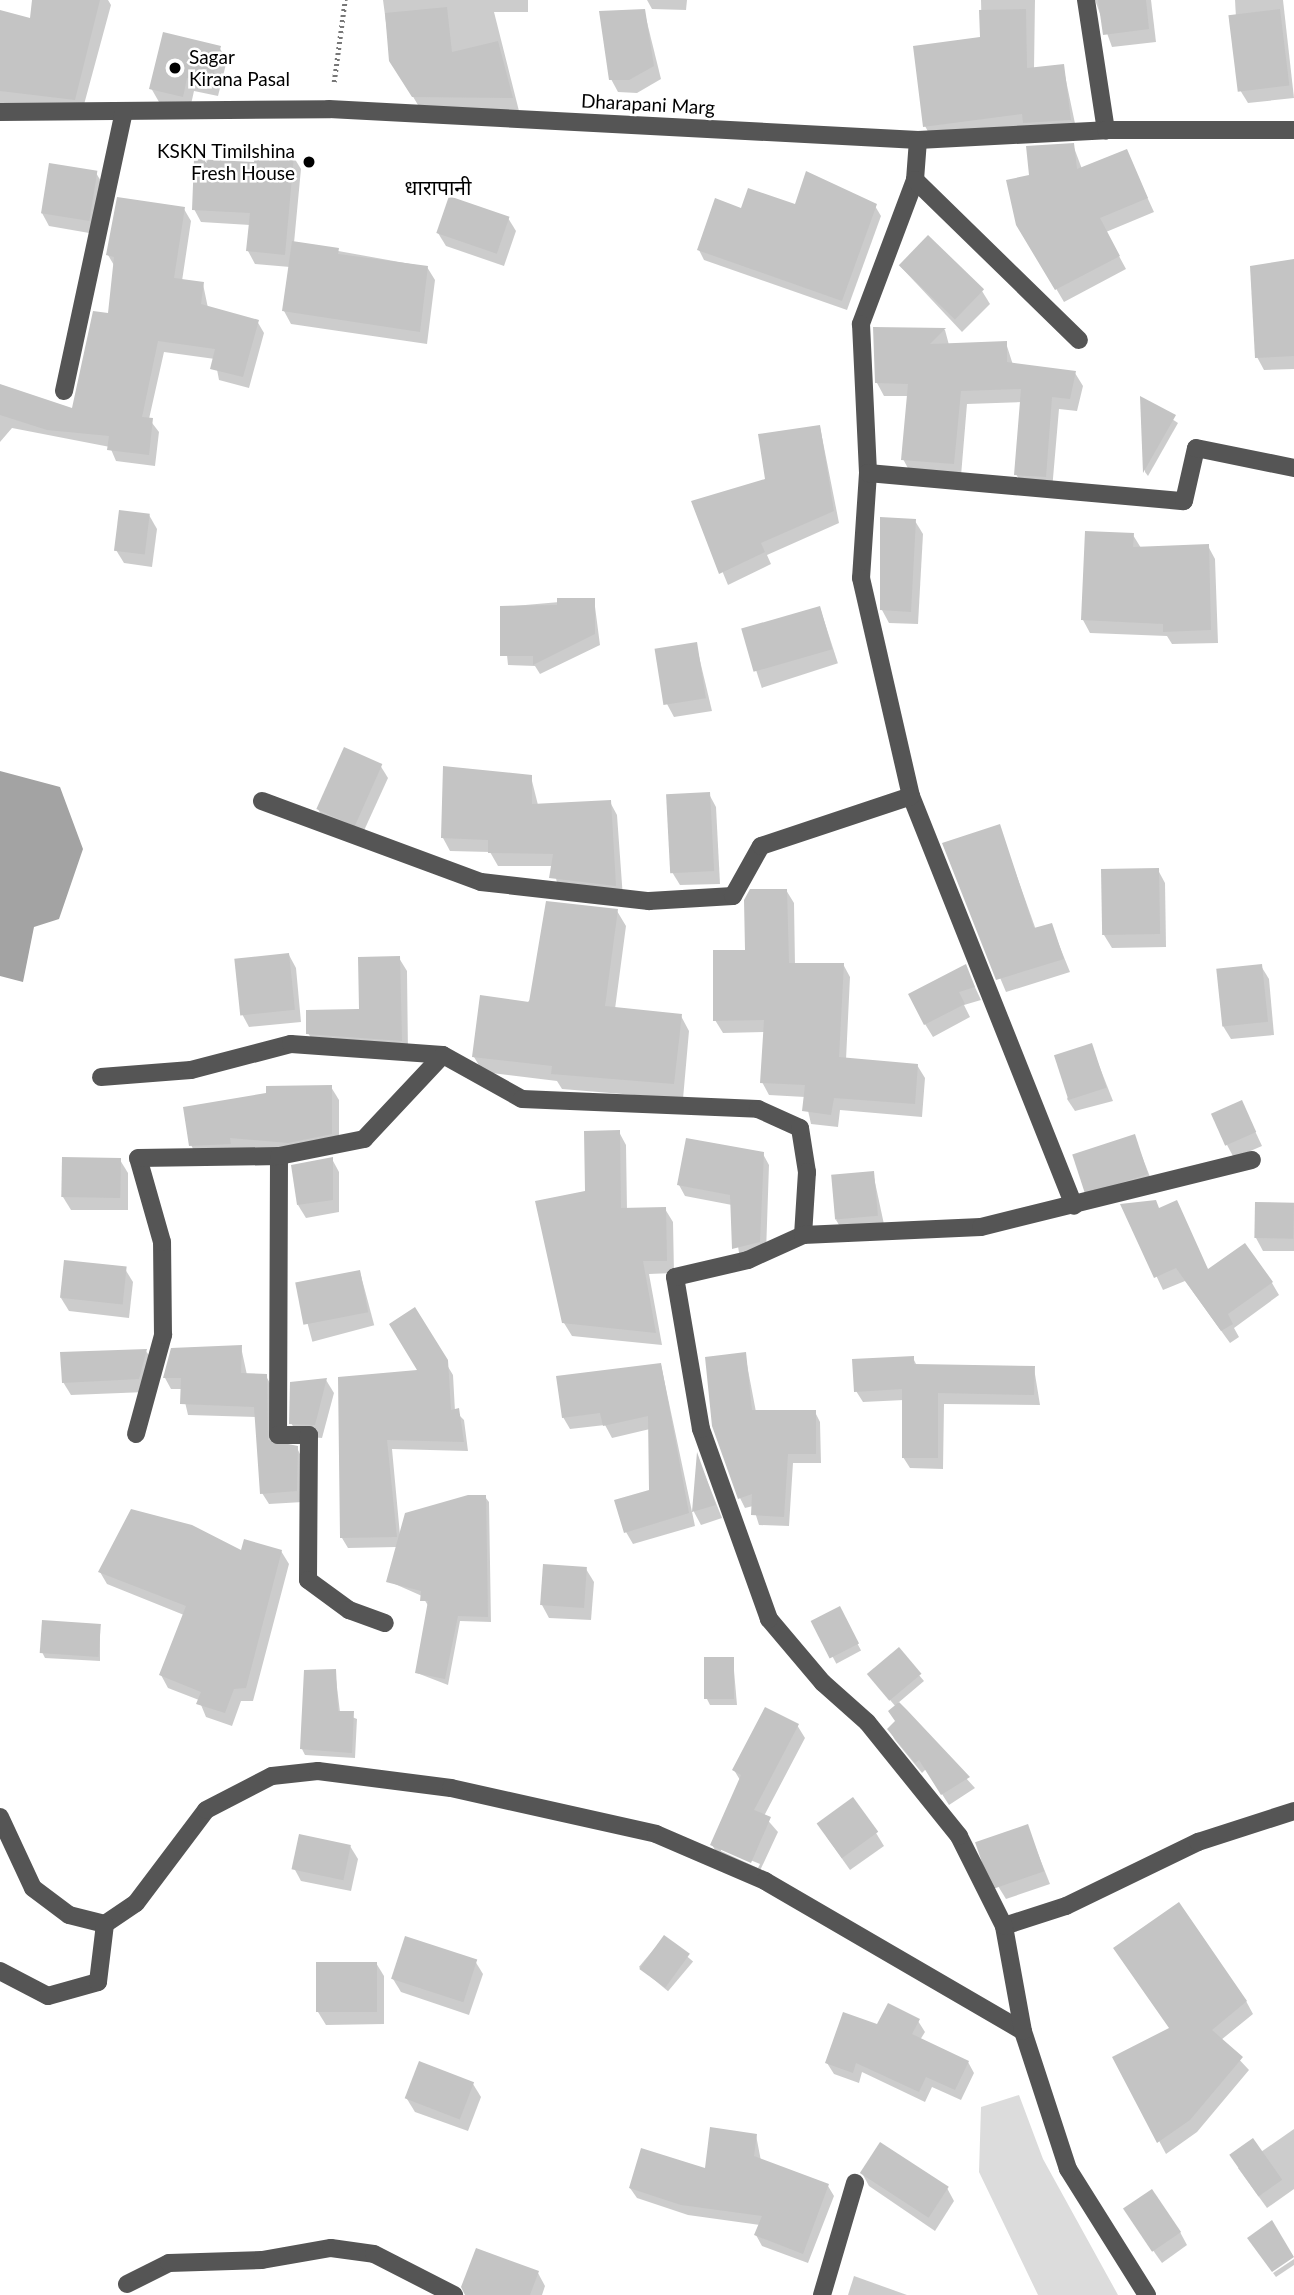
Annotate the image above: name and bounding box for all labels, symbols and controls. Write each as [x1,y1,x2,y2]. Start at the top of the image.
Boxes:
place label: Sagar Kirana Pasal [189,46,290,90]
marker: Sagar Kirana Pasal [167,60,183,76]
street label: Dharapani Marg [580,89,716,119]
place label: KSKN Timilshina Fresh House [156,140,295,184]
marker: KSKN Timilshina Fresh House [301,154,317,170]
district label: धारापानी [405,174,471,200]

